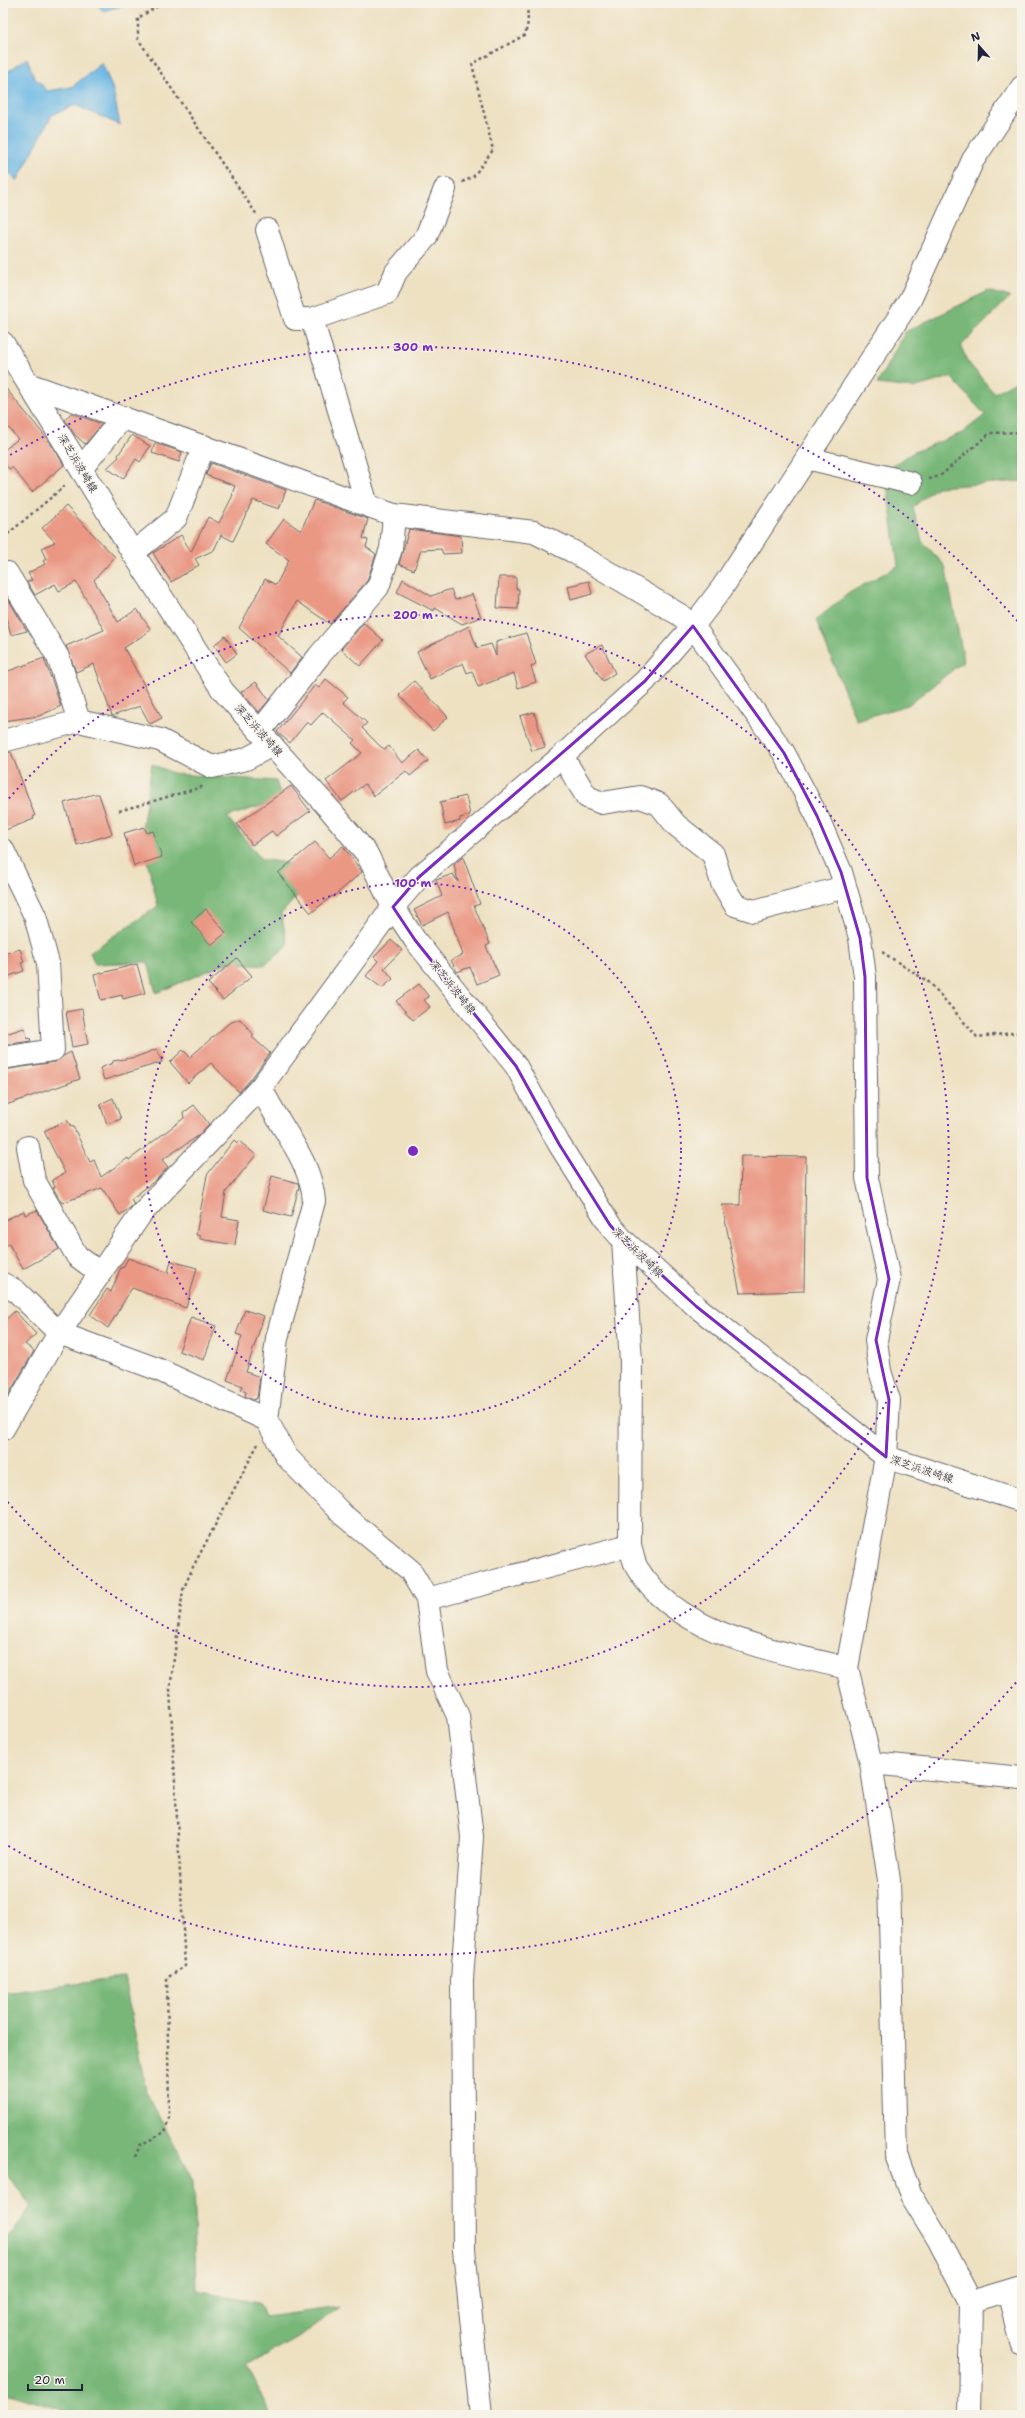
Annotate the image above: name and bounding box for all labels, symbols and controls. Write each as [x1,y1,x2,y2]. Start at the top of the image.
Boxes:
north arrow [959,26,999,66]
text: N [969,28,983,46]
text: 300 m [393,339,433,355]
street label: 深芝浜波崎線 [54,431,101,495]
text: 200 m [393,607,433,623]
street label: 深芝浜波崎線 [231,701,286,760]
text: 100 m [395,875,432,891]
street label: 深芝浜波崎線 [426,957,479,1018]
centre of rings [406,1144,420,1158]
street label: 深芝浜波崎線 [609,1224,667,1281]
street label: 深芝浜波崎線 [888,1452,956,1487]
scale bar [28,2366,82,2392]
text: 20 m [34,2372,65,2388]

